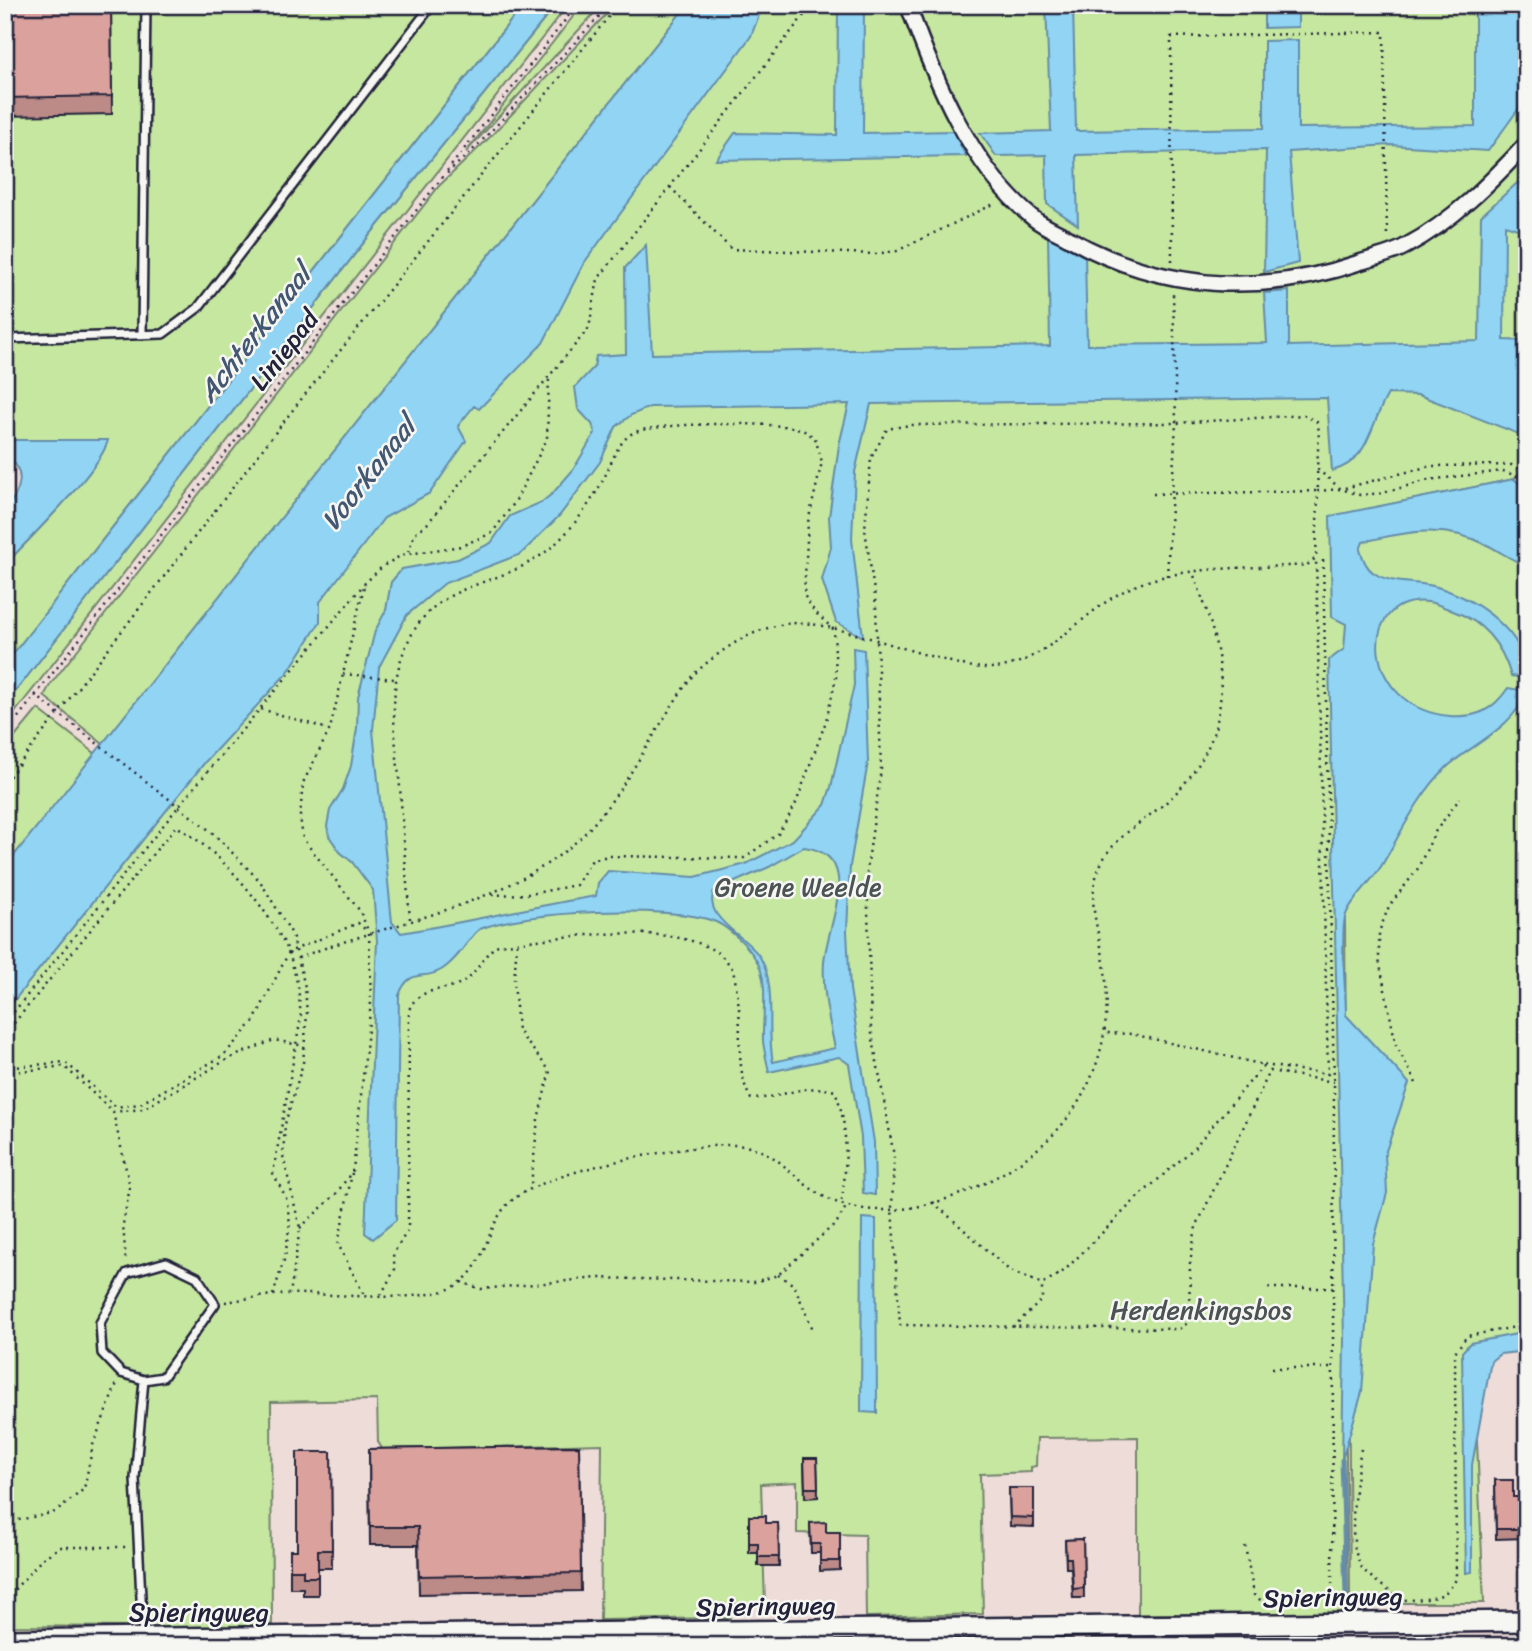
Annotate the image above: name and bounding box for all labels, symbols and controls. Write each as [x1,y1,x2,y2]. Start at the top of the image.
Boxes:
water label: Achterkanaal [184,249,328,414]
street label: Liniepad [237,297,332,401]
water label: Voorkanaal [308,401,433,541]
park label: Groene Weelde [714,864,882,910]
park label: Herdenkingsbos [1110,1287,1292,1333]
street label: Spieringweg [1263,1573,1403,1621]
street label: Spieringweg [696,1582,836,1630]
street label: Spieringweg [129,1589,269,1635]

